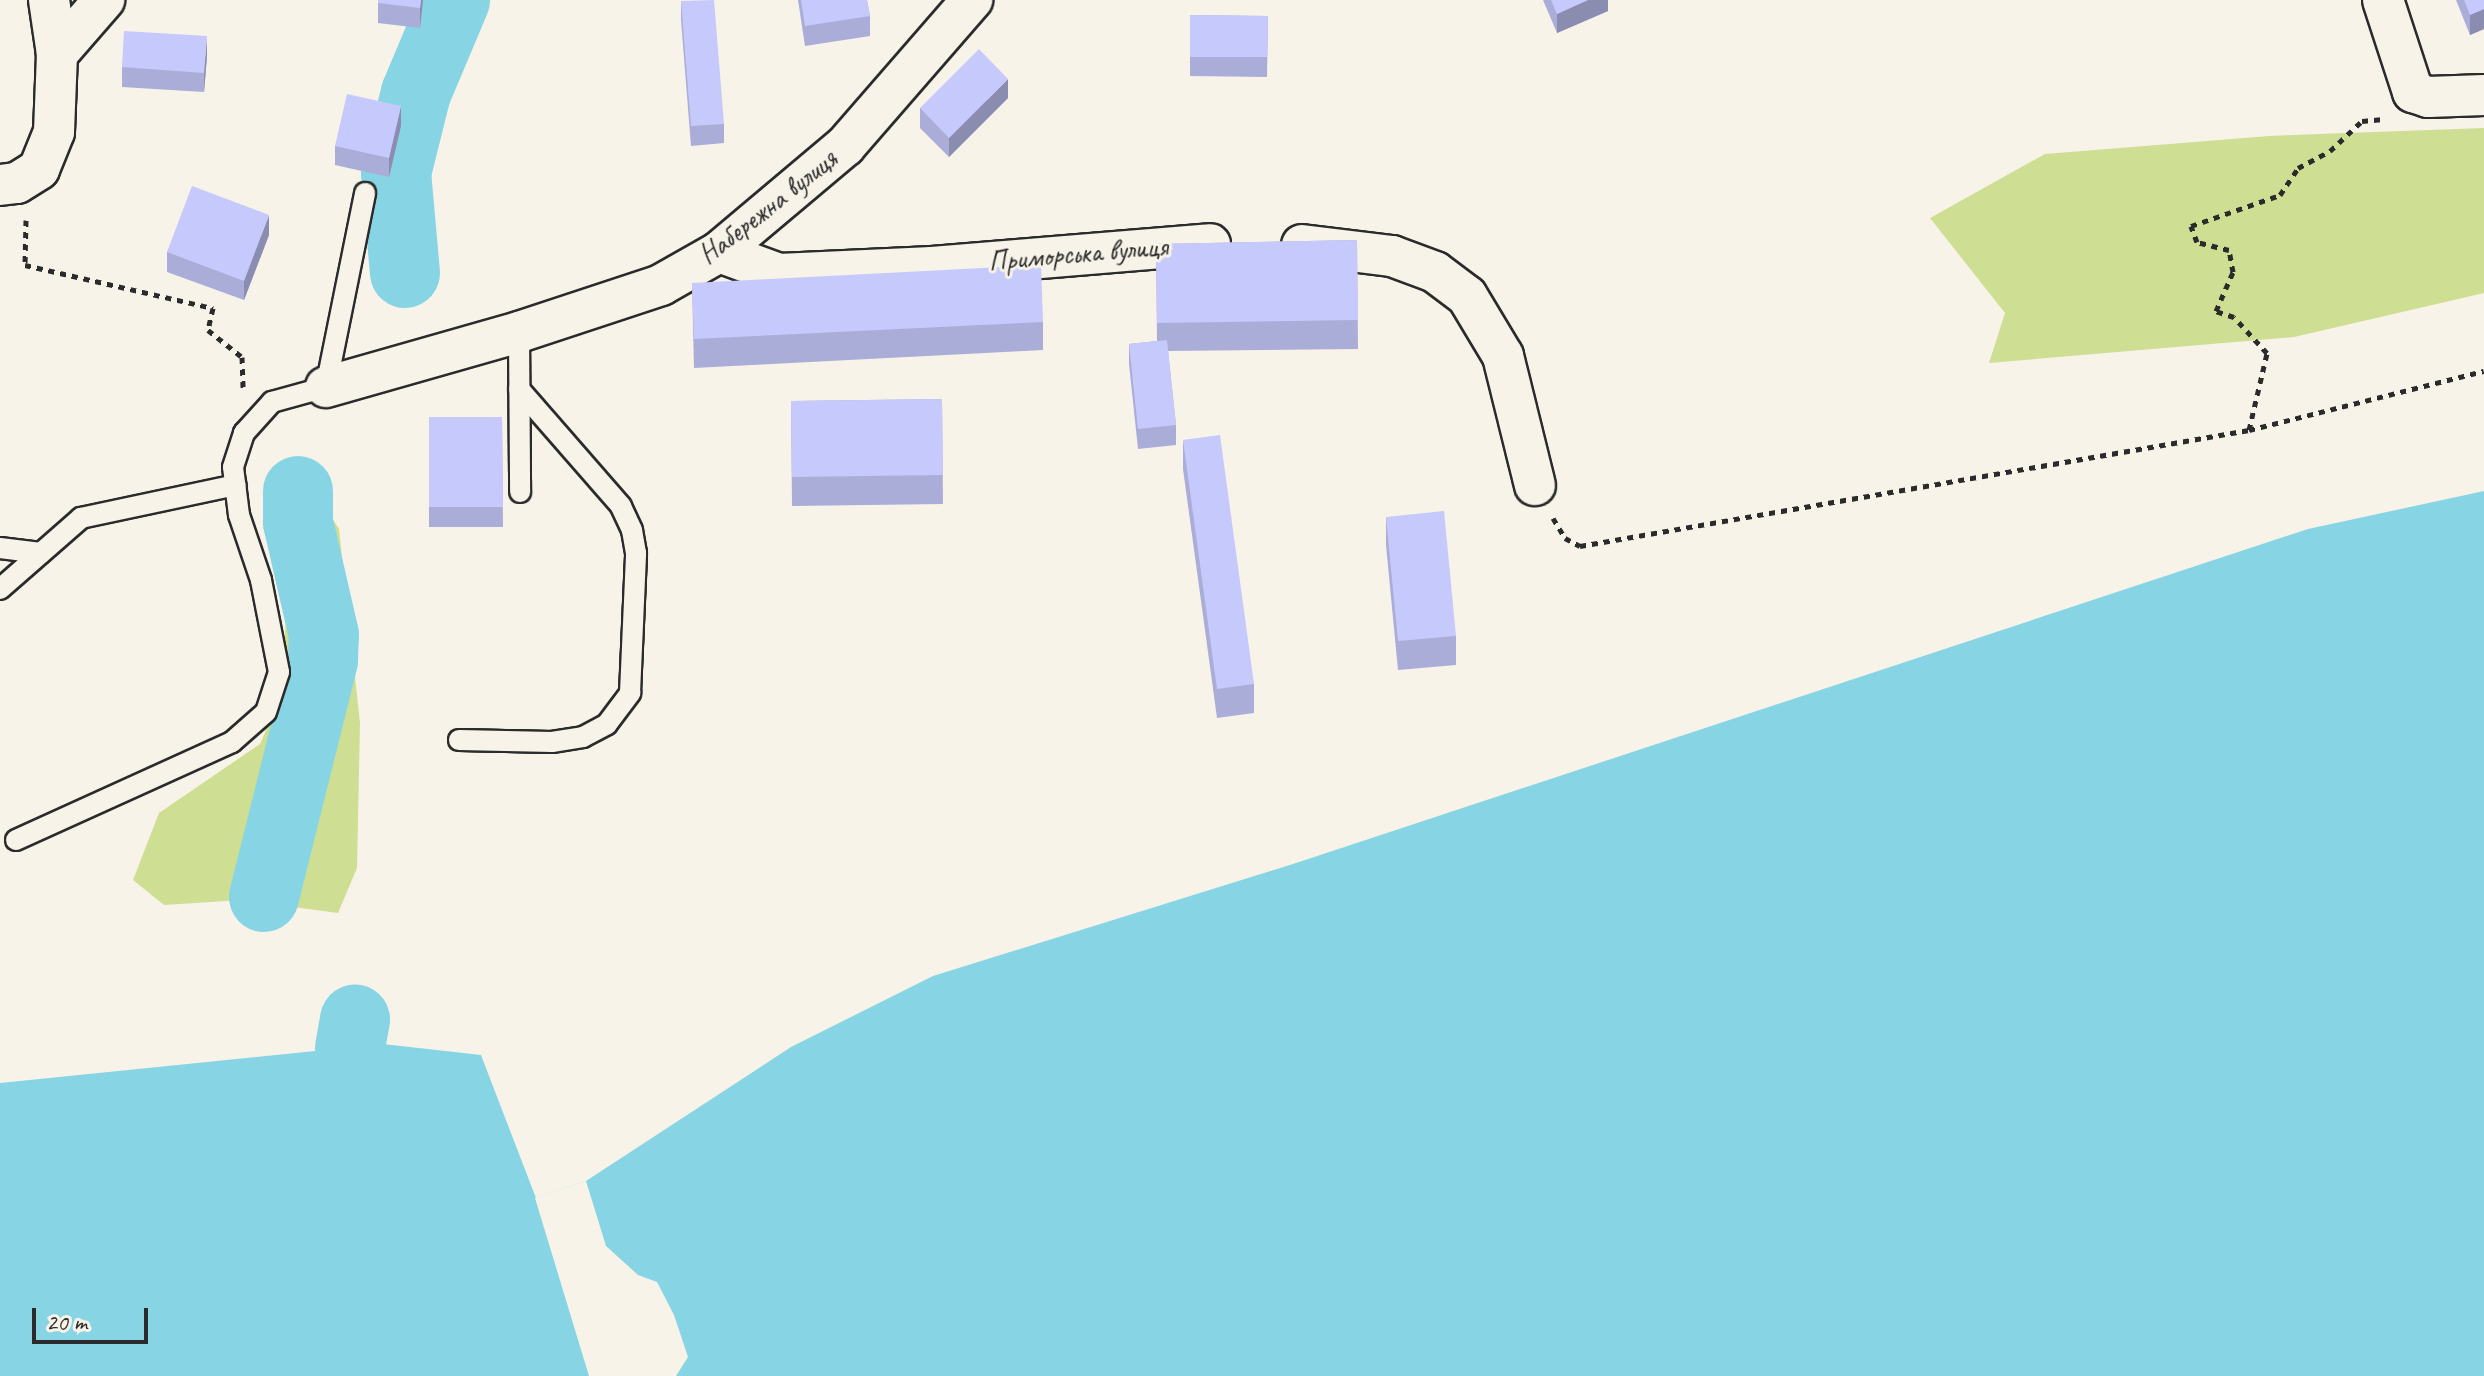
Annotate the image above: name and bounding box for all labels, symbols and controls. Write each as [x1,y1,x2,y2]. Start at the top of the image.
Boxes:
street label: Набережна вулиця [691,142,845,272]
street label: Приморська вулиця [987,229,1169,279]
scale bar [36,1292,152,1342]
text: 20 m [46,1307,87,1337]

